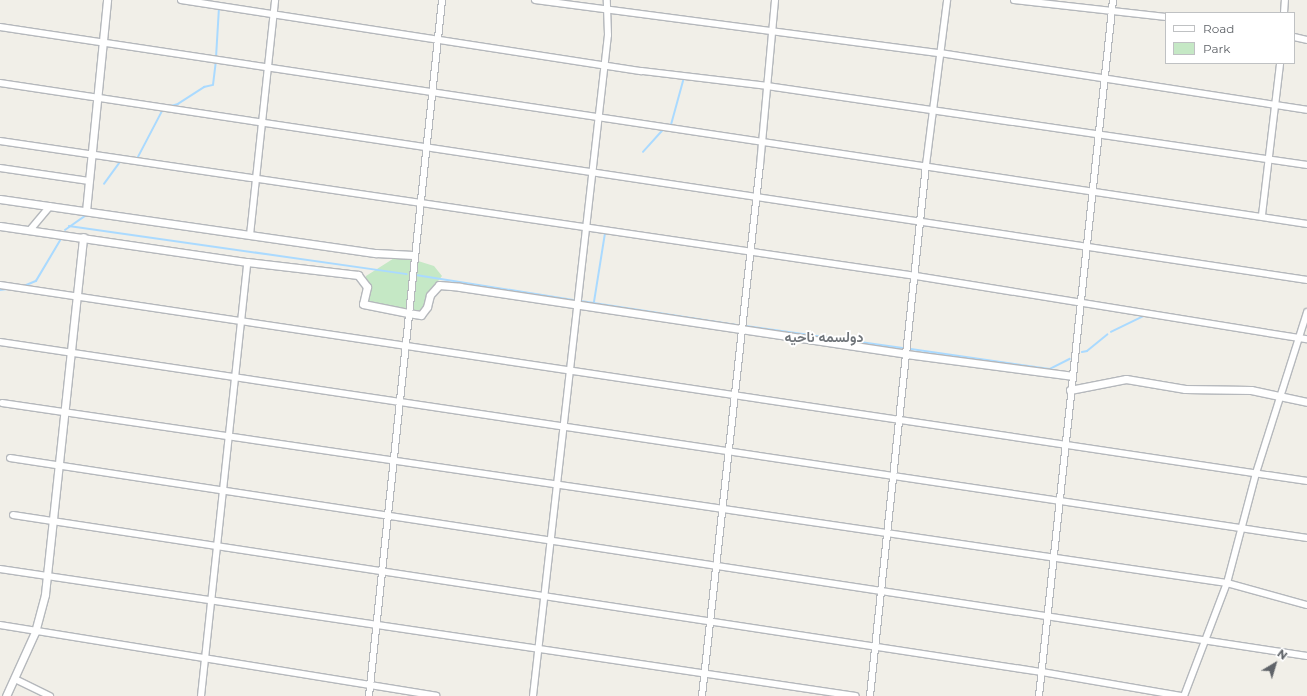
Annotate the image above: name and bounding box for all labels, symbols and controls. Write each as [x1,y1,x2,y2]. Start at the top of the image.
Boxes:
legend [1165,12,1295,64]
text: Road [1203,21,1234,36]
text: Park [1203,41,1230,56]
district label: دولسمه ناحیه [785,329,863,345]
north arrow [1255,644,1295,684]
text: N [1275,646,1290,663]

